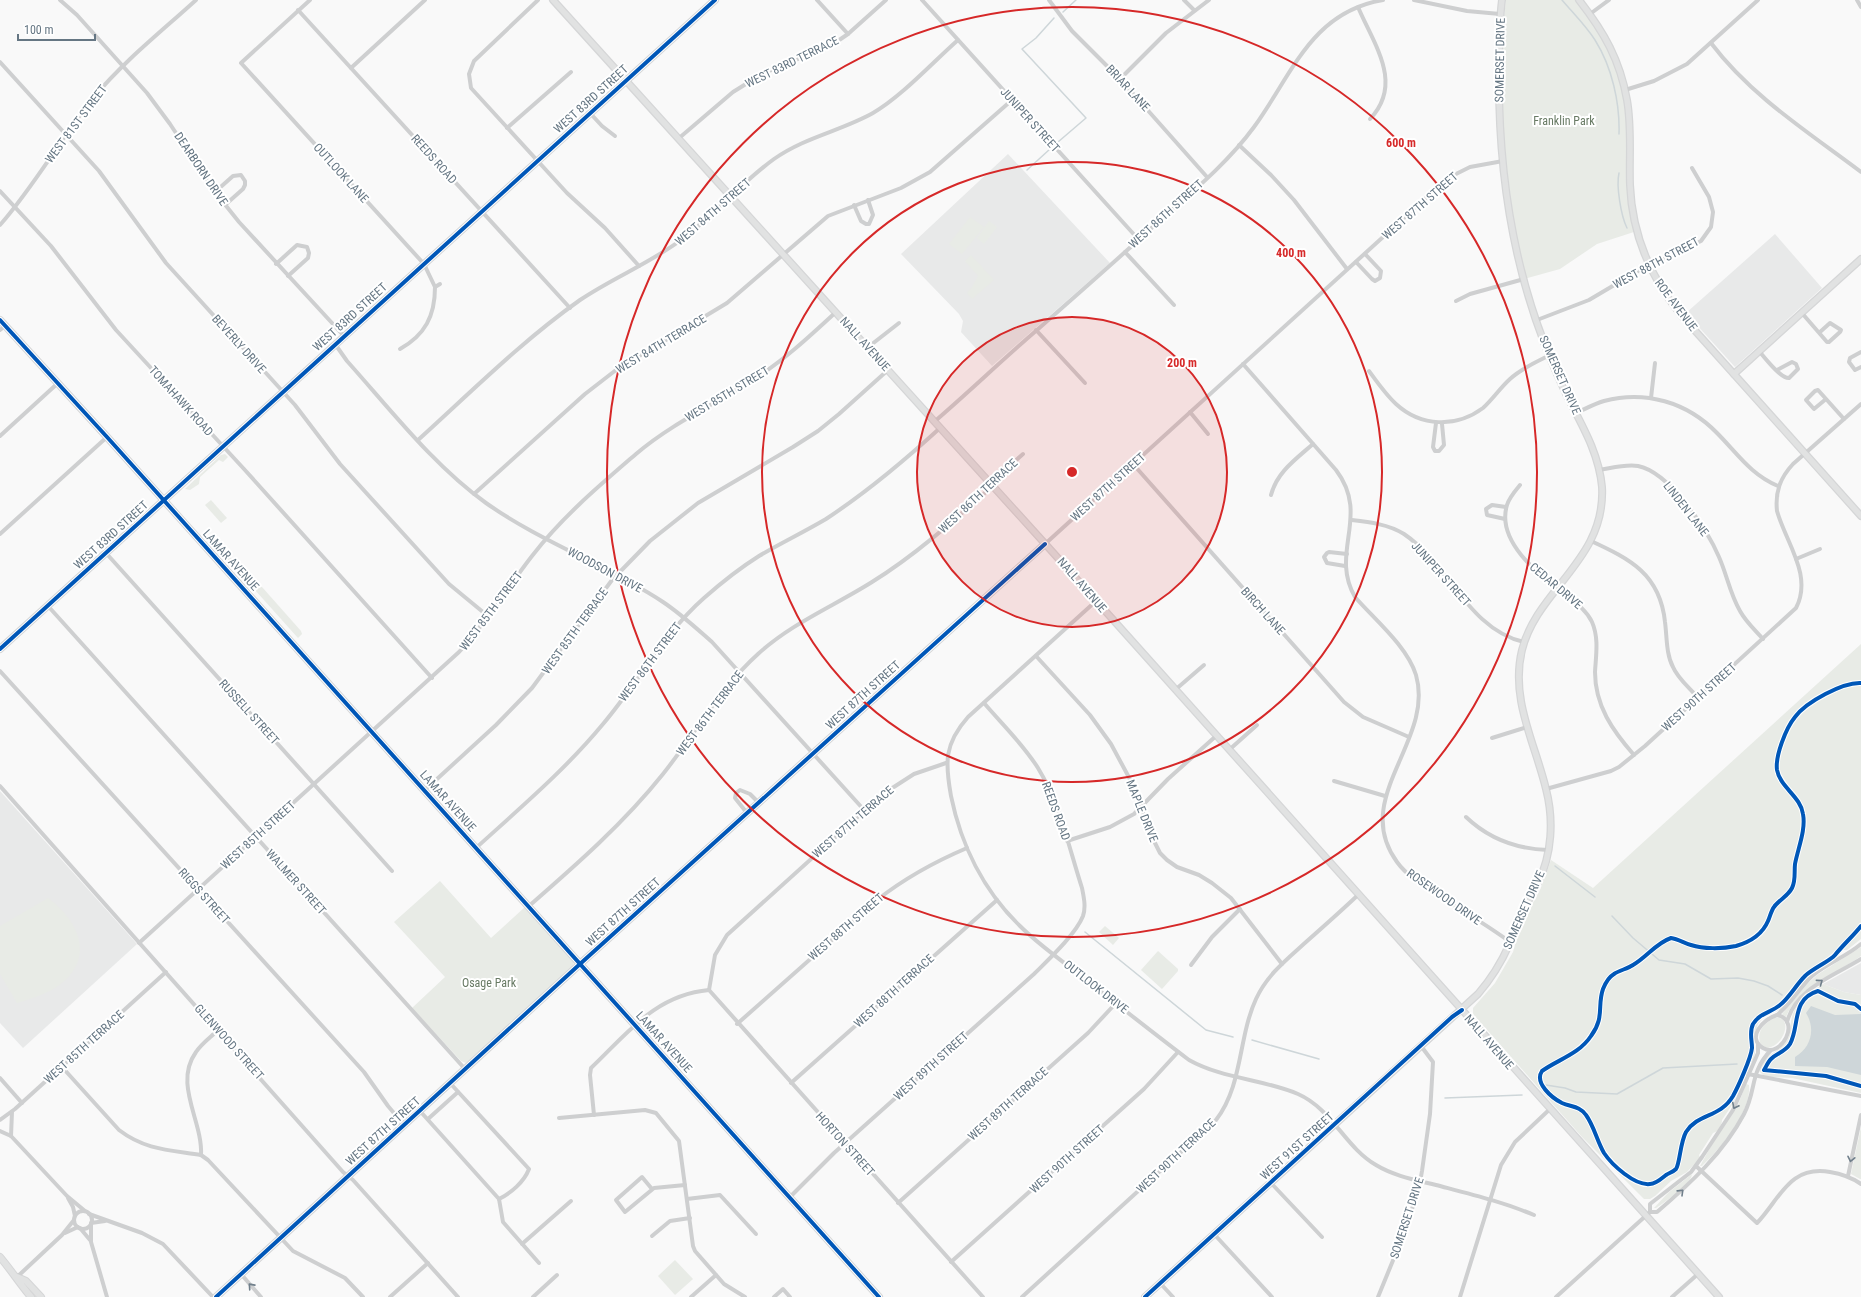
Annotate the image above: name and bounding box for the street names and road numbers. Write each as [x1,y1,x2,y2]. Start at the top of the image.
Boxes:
street label: SOMERSET DRIVE [1492,17,1508,103]
street label: WEST 83RD TERRACE [743,33,841,91]
street label: WEST 83RD STREET [551,62,631,136]
street label: BRIAR LANE [1103,62,1153,114]
street label: WEST 81ST STREET [42,82,110,166]
street label: JUNIPER STREET [997,85,1063,155]
street label: DEARBORN DRIVE [171,130,231,208]
street label: REEDS ROAD [408,132,460,187]
street label: OUTLOOK LANE [311,140,371,206]
street label: WEST 87TH STREET [1379,169,1461,243]
street label: WEST 84TH STREET [672,175,754,249]
street label: WEST 86TH STREET [1126,177,1206,251]
street label: WEST 88TH STREET [1611,234,1701,292]
street label: ROE AVENUE [1652,276,1700,334]
street label: WEST 83RD STREET [310,280,390,354]
street label: BEVERLY DRIVE [209,312,269,376]
street label: WEST 84TH TERRACE [613,312,709,376]
street label: NALL AVENUE [837,314,893,374]
street label: SOMERSET DRIVE [1536,333,1584,417]
street label: TOMAHAWK ROAD [146,363,216,439]
street label: WEST 85TH STREET [682,363,772,425]
street label: WEST 87TH STREET [1068,450,1148,524]
street label: WEST 86TH TERRACE [936,456,1020,536]
street label: LINDEN LANE [1660,479,1712,539]
street label: WEST 83RD STREET [71,498,151,572]
street label: LAMAR AVENUE [200,527,262,593]
street label: JUNIPER STREET [1408,539,1474,609]
street label: WOODSON DRIVE [565,544,645,596]
street label: NALL AVENUE [1054,555,1110,615]
street label: CEDAR DRIVE [1527,560,1585,612]
street label: WEST 85TH STREET [457,569,525,653]
street label: BIRCH LANE [1238,584,1288,638]
street label: WEST 85TH TERRACE [539,585,611,677]
street label: WEST 86TH STREET [616,620,684,704]
street label: WEST 87TH STREET [823,658,903,732]
street label: WEST 90TH STREET [1659,660,1739,734]
street label: WEST 86TH TERRACE [673,668,747,758]
street label: RUSSELL STREET [216,677,282,747]
street label: LAMAR AVENUE [417,768,479,834]
street label: MAPLE DRIVE [1123,778,1161,844]
street label: REEDS ROAD [1039,780,1073,842]
street label: WEST 87TH TERRACE [810,783,896,861]
street label: WEST 85TH STREET [218,798,298,872]
street label: WALMER STREET [263,847,329,917]
street label: RIGGS STREET [175,865,233,927]
street label: ROSEWOOD DRIVE [1404,866,1484,928]
street label: SOMERSET DRIVE [1500,868,1548,952]
street label: WEST 87TH STREET [583,875,663,949]
street label: WEST 88TH STREET [805,890,887,964]
street label: WEST 88TH TERRACE [851,951,937,1031]
street label: OUTLOOK DRIVE [1061,957,1131,1017]
street label: GLENWOOD STREET [192,1001,266,1083]
street label: WEST 85TH TERRACE [41,1007,127,1087]
street label: LAMAR AVENUE [633,1009,695,1075]
street label: NALL AVENUE [1461,1012,1517,1072]
street label: WEST 89TH STREET [891,1029,971,1103]
street label: WEST 89TH TERRACE [965,1064,1051,1144]
street label: WEST 87TH STREET [343,1094,423,1168]
street label: HORTON STREET [813,1109,877,1179]
street label: WEST 91ST STREET [1257,1109,1337,1183]
street label: WEST 90TH TERRACE [1134,1116,1218,1196]
street label: WEST 90TH STREET [1027,1122,1107,1196]
street label: SOMERSET DRIVE [1387,1175,1427,1261]

